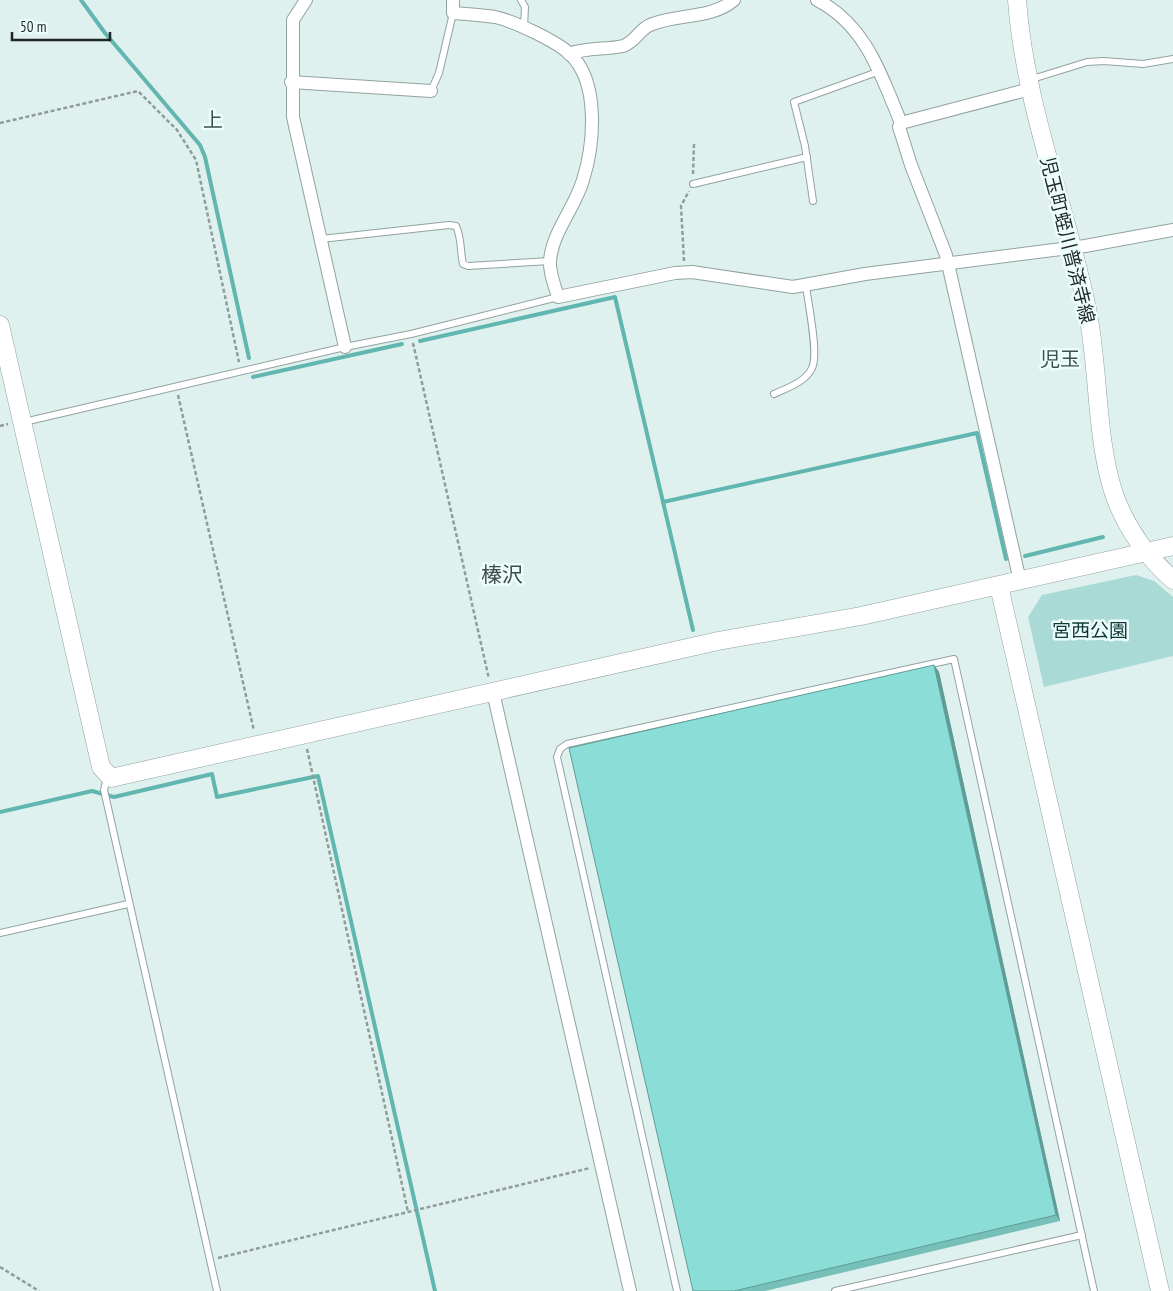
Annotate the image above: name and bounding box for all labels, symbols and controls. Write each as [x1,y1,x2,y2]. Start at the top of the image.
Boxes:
scale bar [12,10,110,42]
text: 50 m [20,17,46,36]
district label: 上 [203,107,223,133]
street label: 児玉町蛭川普済寺線 [1036,154,1100,326]
district label: 児玉 [1040,346,1080,372]
district label: 榛沢 [481,561,523,588]
park label: 宮西公園 [1052,618,1128,642]

